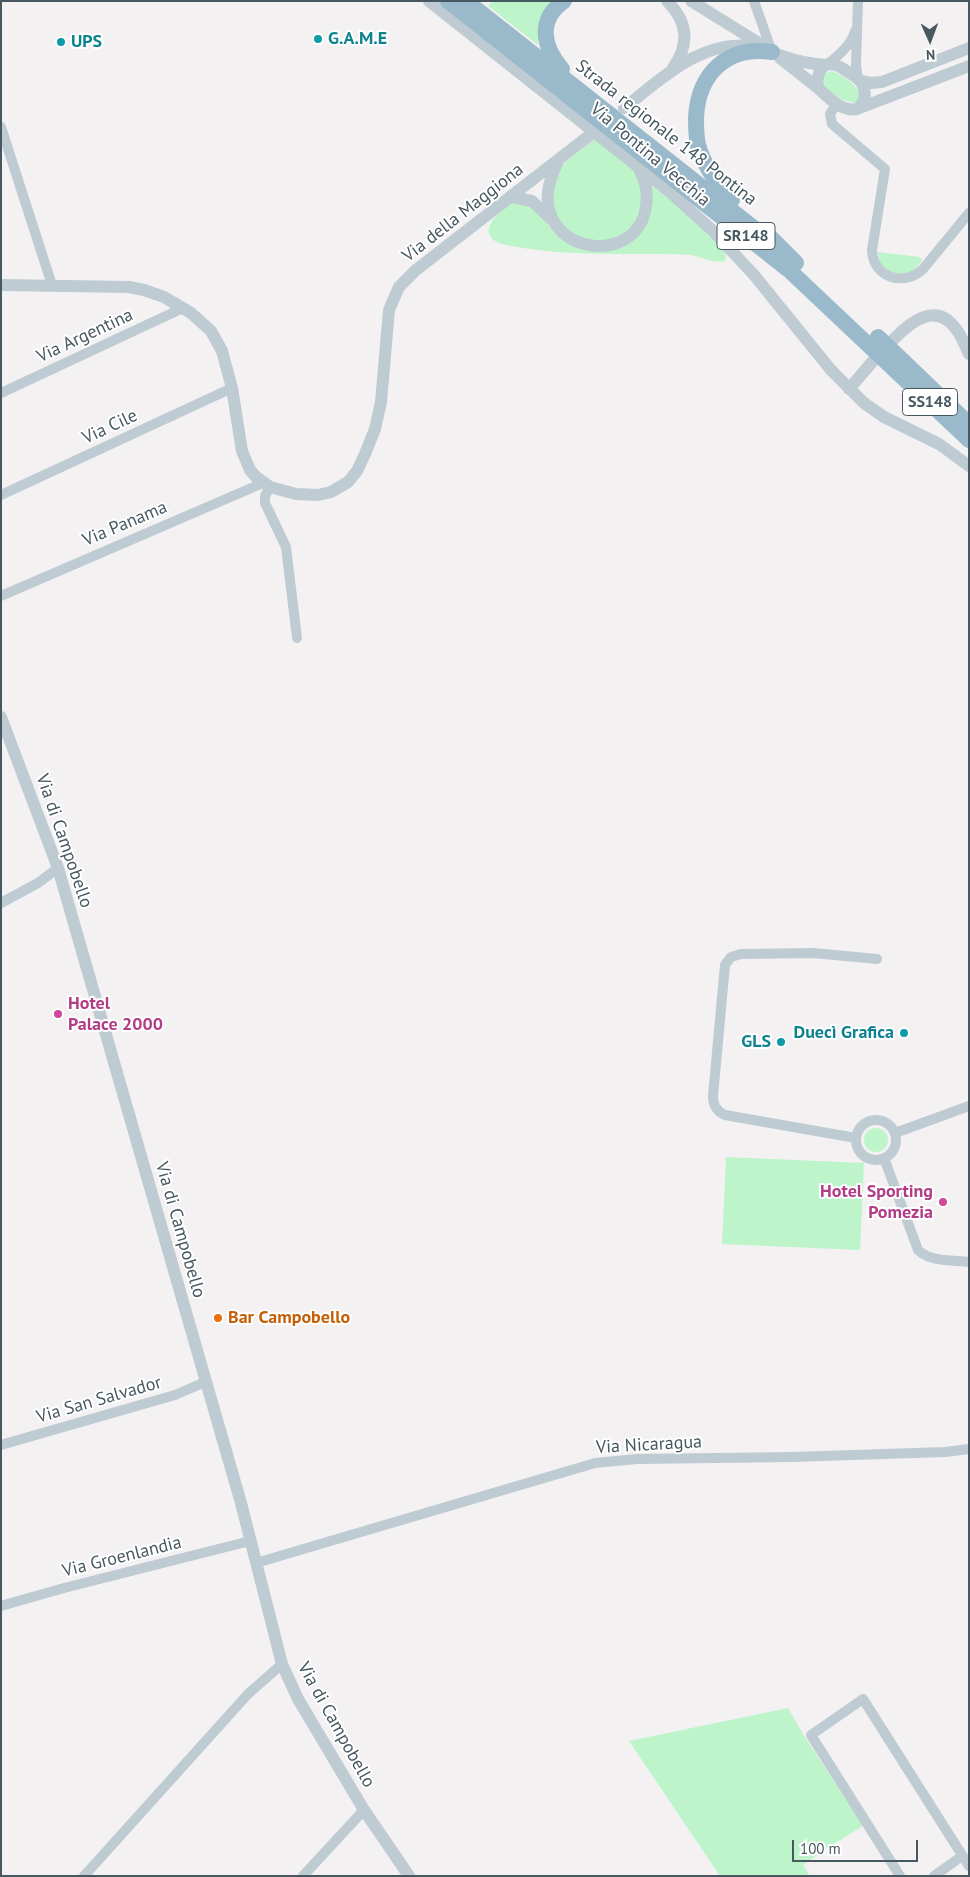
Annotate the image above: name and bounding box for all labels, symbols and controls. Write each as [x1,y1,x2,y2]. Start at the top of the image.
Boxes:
north arrow [905,15,955,65]
place label: G.A.M.E [328,28,387,50]
place label: UPS [71,31,102,53]
marker: G.A.M.E [312,33,324,45]
marker: UPS [55,36,67,48]
text: N [926,46,935,64]
street label: Strada regionale 148 Pontina [571,55,761,211]
street label: Via Pontina Vecchia [586,99,714,211]
street label: Via della Maggiona [398,159,528,267]
road number: SR148 [717,222,775,250]
street label: Via Argentina [33,304,137,368]
road number: SS148 [902,388,958,416]
street label: Via Cile [79,405,141,449]
street label: Via Panama [80,497,170,551]
street label: Via di Campobello [31,771,97,911]
place label: Hotel Palace 2000 [68,993,163,1036]
marker: Hotel Palace 2000 [52,1008,64,1020]
place label: Duecì Grafica [794,1022,894,1044]
marker: Duecì Grafica [898,1027,910,1039]
place label: GLS [741,1031,771,1053]
marker: GLS [775,1036,787,1048]
street label: Via di Campobello [150,1160,210,1300]
place label: Hotel Sporting Pomezia [820,1181,933,1224]
marker: Hotel Sporting Pomezia [937,1196,949,1208]
place label: Bar Campobello [228,1307,350,1329]
marker: Bar Campobello [212,1312,224,1324]
street label: Via San Salvador [34,1372,164,1428]
street label: Via Nicaragua [595,1431,703,1459]
street label: Via Groenlandia [60,1532,184,1582]
street label: Via di Campobello [293,1659,379,1791]
scale bar [795,1830,921,1862]
text: 100 m [800,1839,841,1858]

